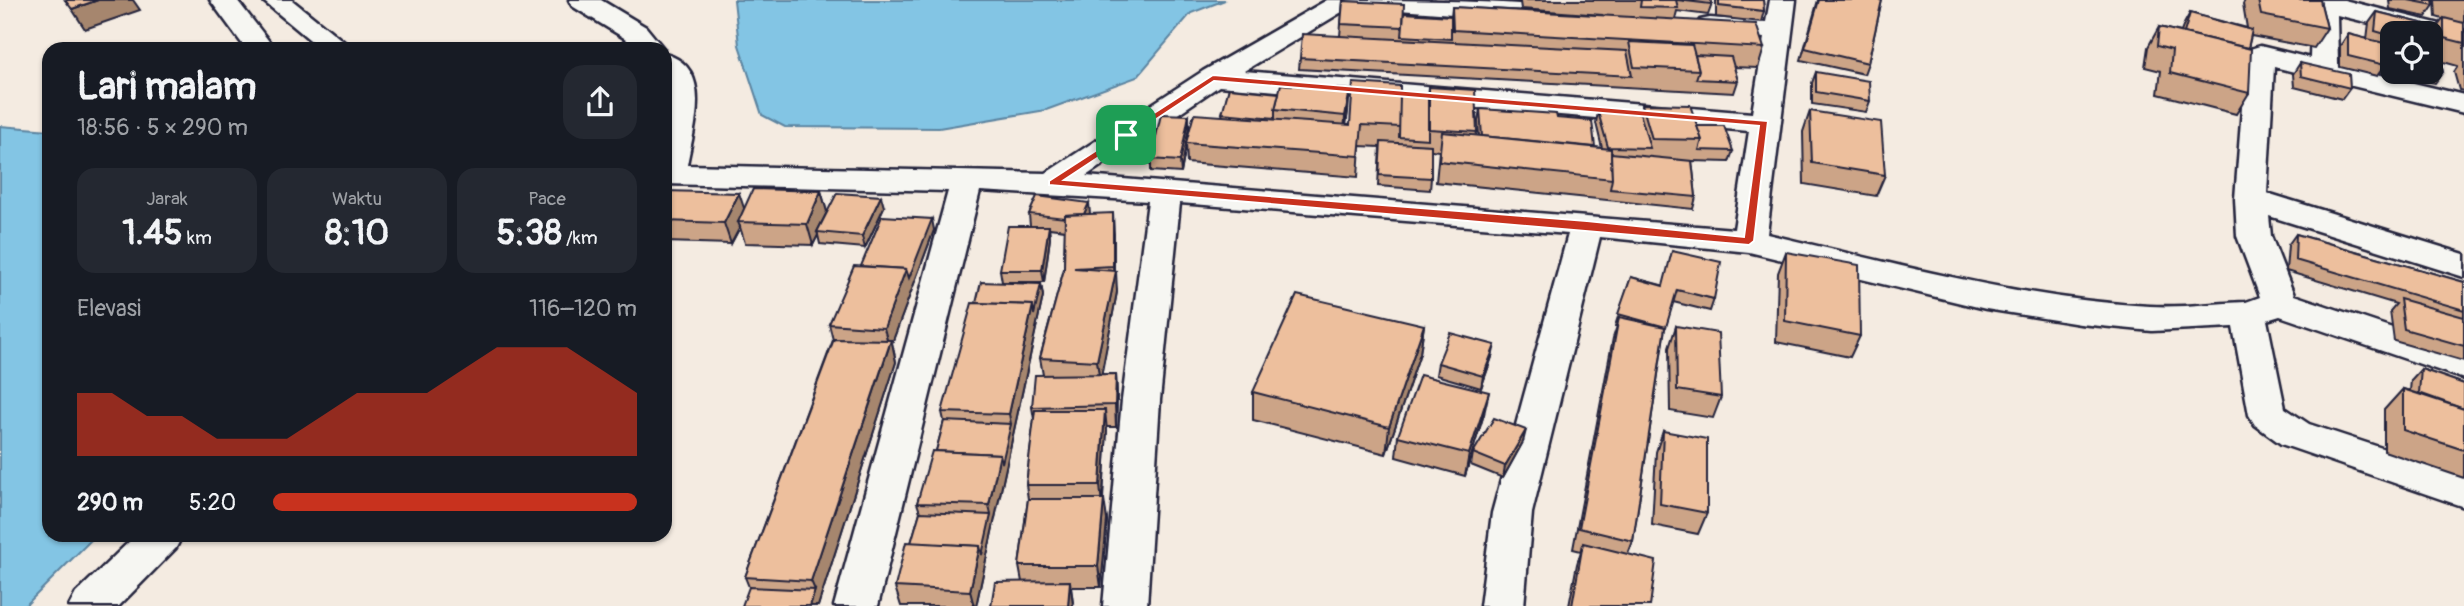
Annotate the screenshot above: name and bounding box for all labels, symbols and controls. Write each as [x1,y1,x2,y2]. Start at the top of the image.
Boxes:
map controls [2380,21,2443,84]
button: locate [2380,21,2443,84]
text: Lari malam [77,63,257,111]
button: share [563,65,637,139]
pin [1096,105,1156,165]
text: 18:56 · 5 × 290 m [77,113,248,142]
icon: arrive [1107,116,1145,154]
text: Jarak [146,187,188,211]
text: Waktu [332,187,382,211]
text: Pace [528,187,566,211]
text: 1.45 [122,211,183,255]
text: 8:10 [325,211,389,255]
text: 5:38 [496,211,562,255]
text: km [183,226,212,250]
text: /km [562,226,598,250]
text: Elevasi [77,294,141,323]
text: 116–120 m [529,294,637,323]
text: 290 m [77,488,143,517]
text: 5:20 [189,488,236,517]

